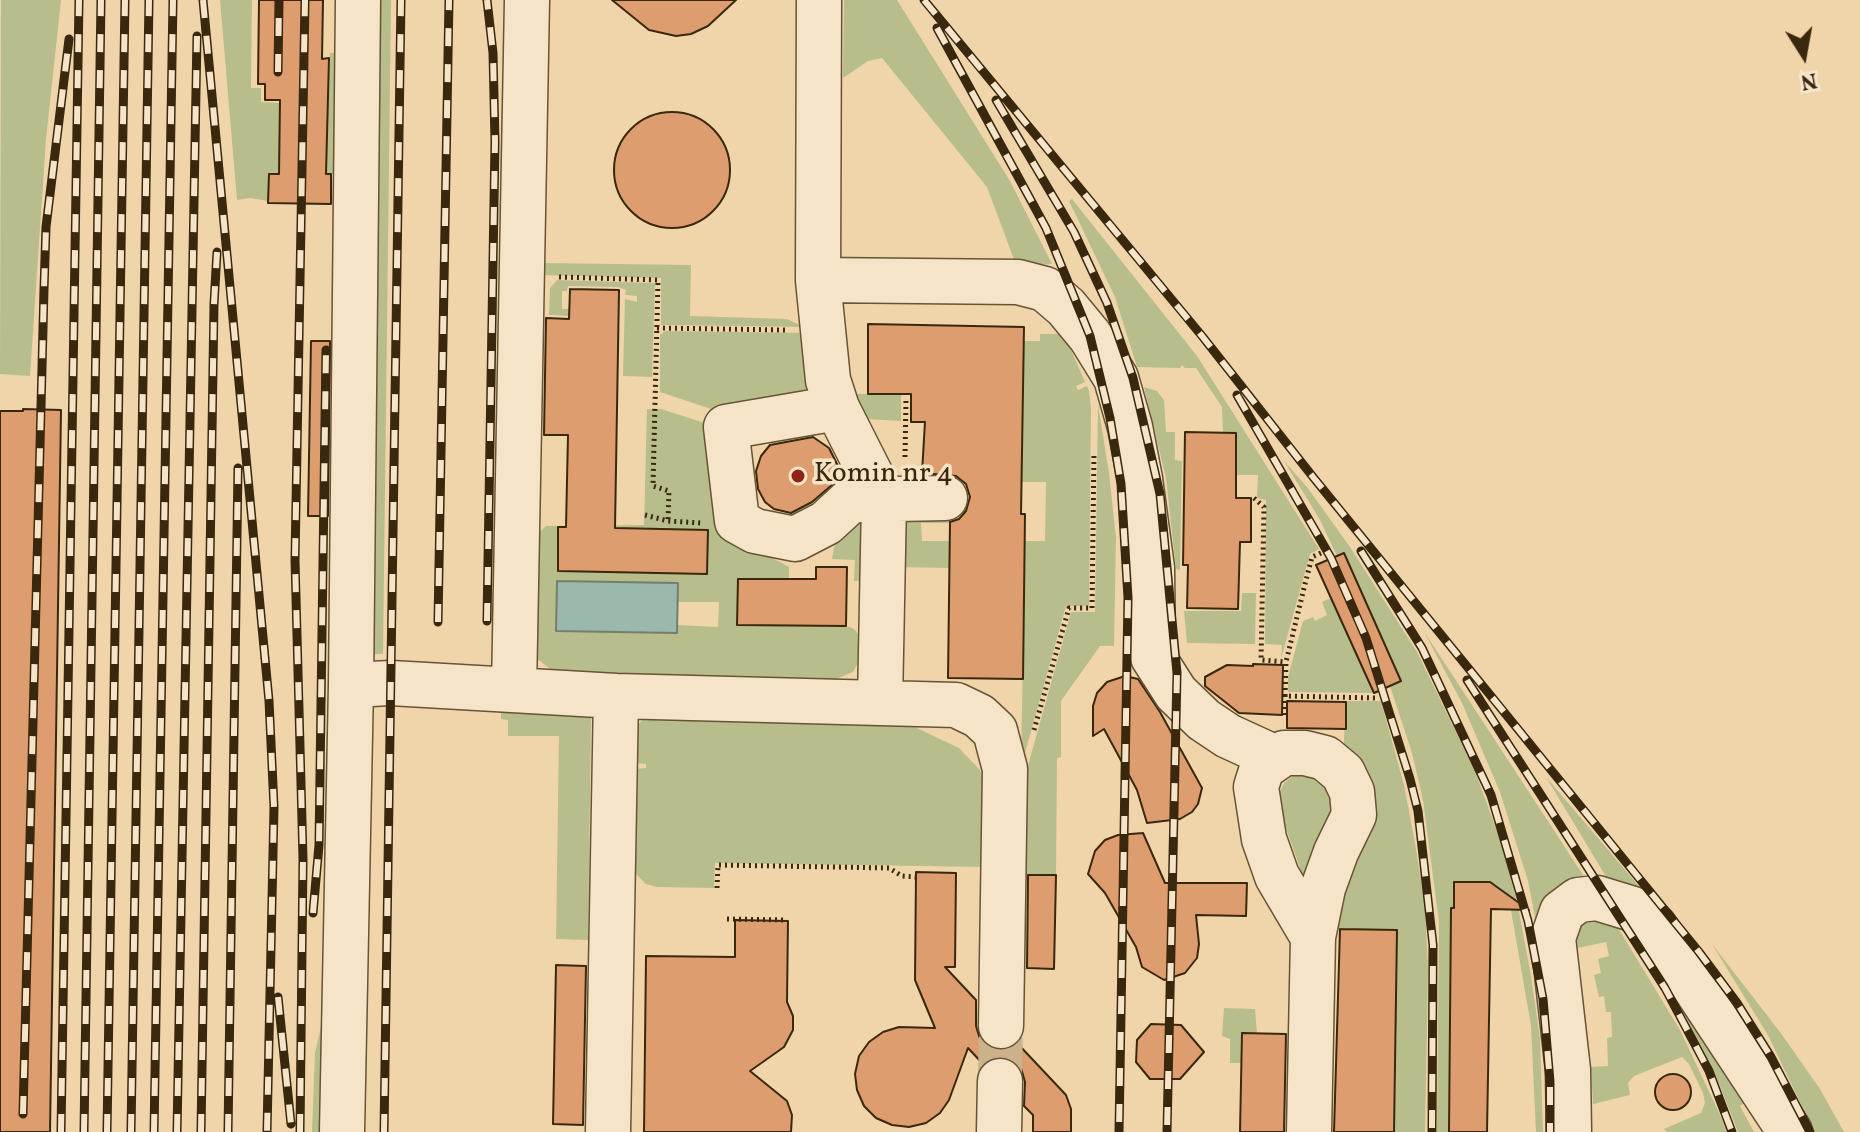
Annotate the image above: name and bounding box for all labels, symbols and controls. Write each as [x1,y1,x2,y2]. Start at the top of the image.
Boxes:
north arrow [1764,16,1844,96]
text: N [1798,63,1819,97]
place label: Komin nr 4 [814,459,953,493]
marker: Komin nr 4 [789,467,807,485]

